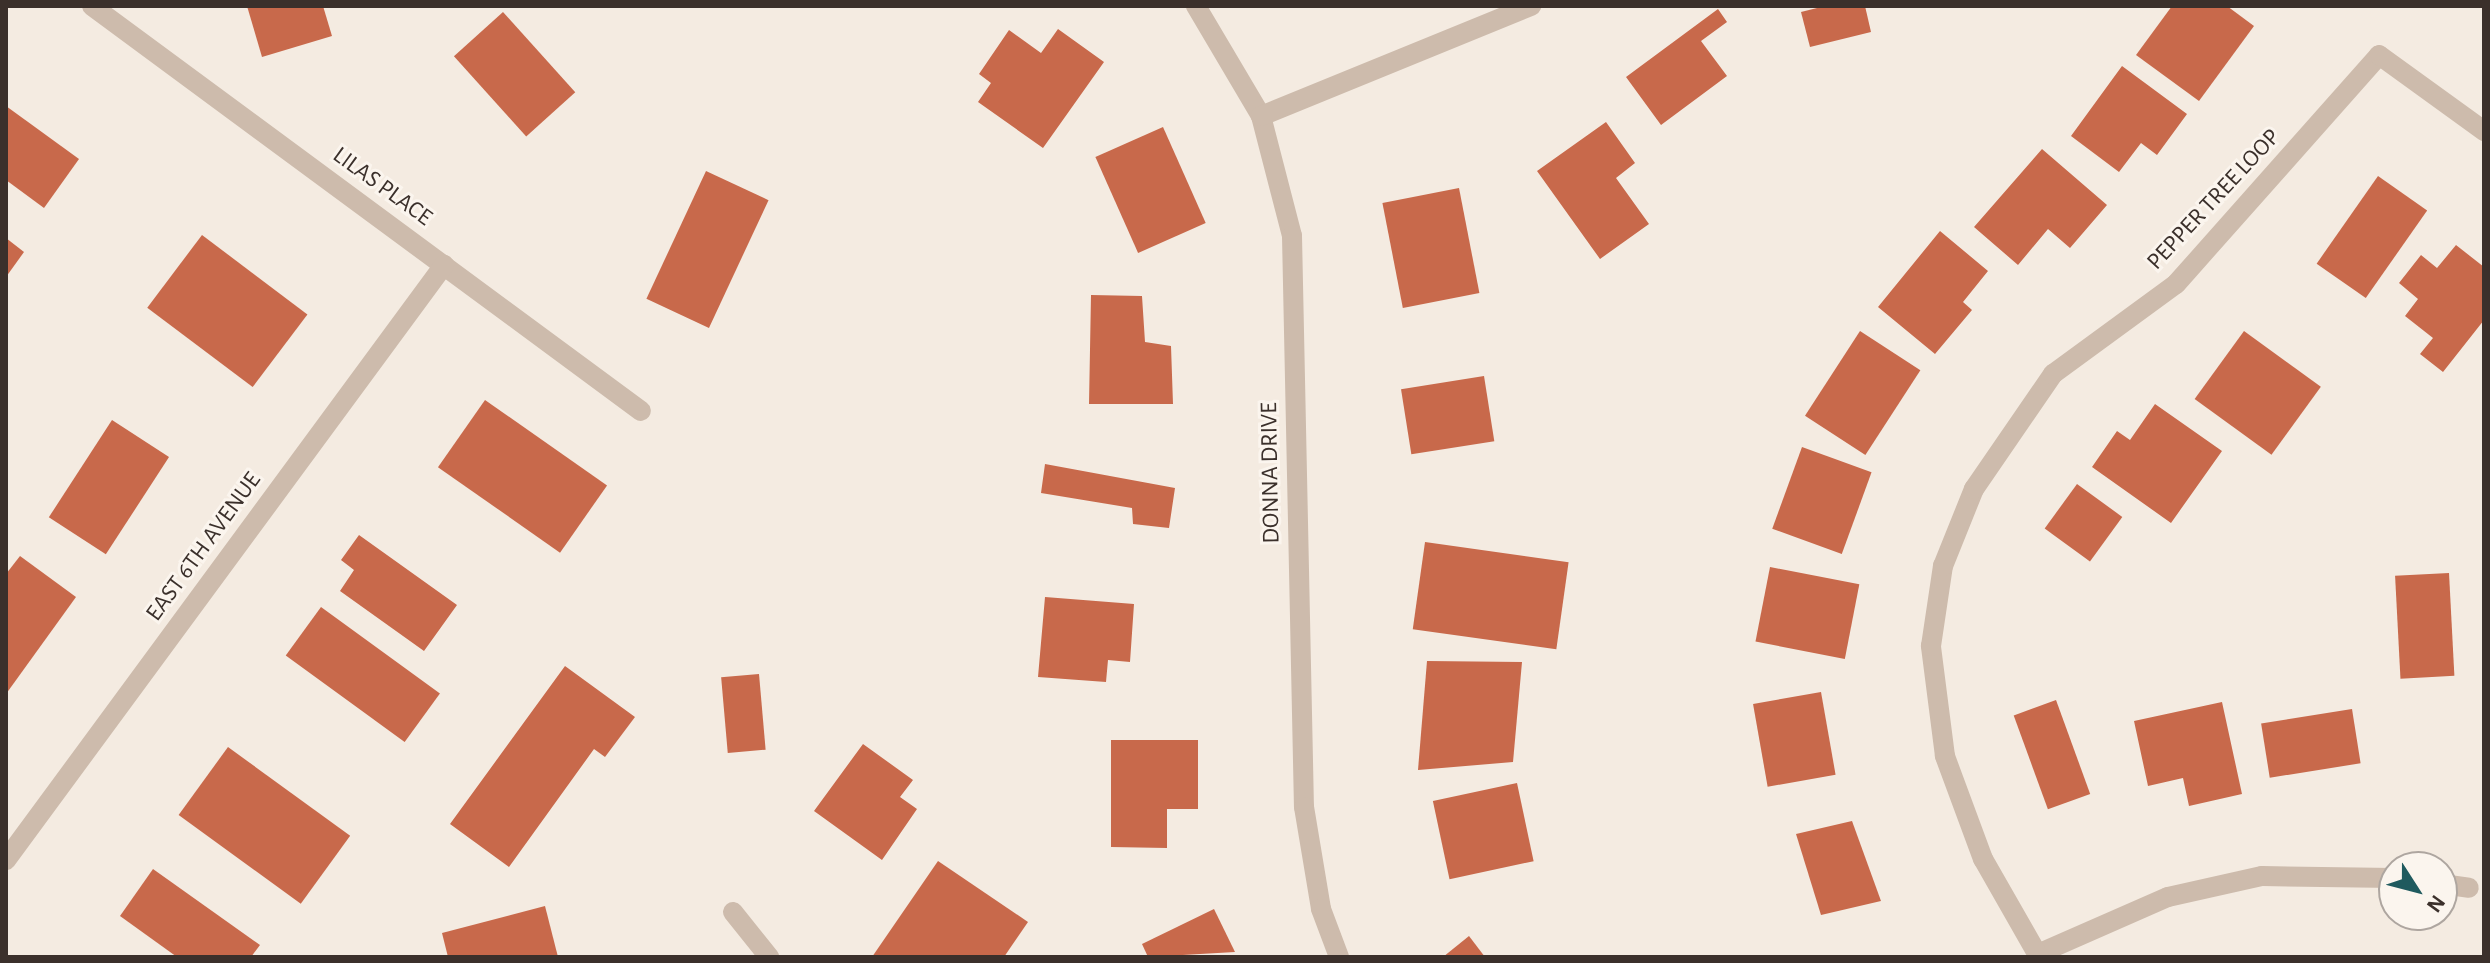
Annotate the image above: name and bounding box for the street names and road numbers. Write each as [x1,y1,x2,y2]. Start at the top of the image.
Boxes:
street label: PEPPER TREE LOOP [2141,124,2287,276]
street label: LILAS PLACE [327,141,437,233]
street label: DONNA DRIVE [1255,402,1287,544]
street label: EAST 6TH AVENUE [140,467,268,627]

